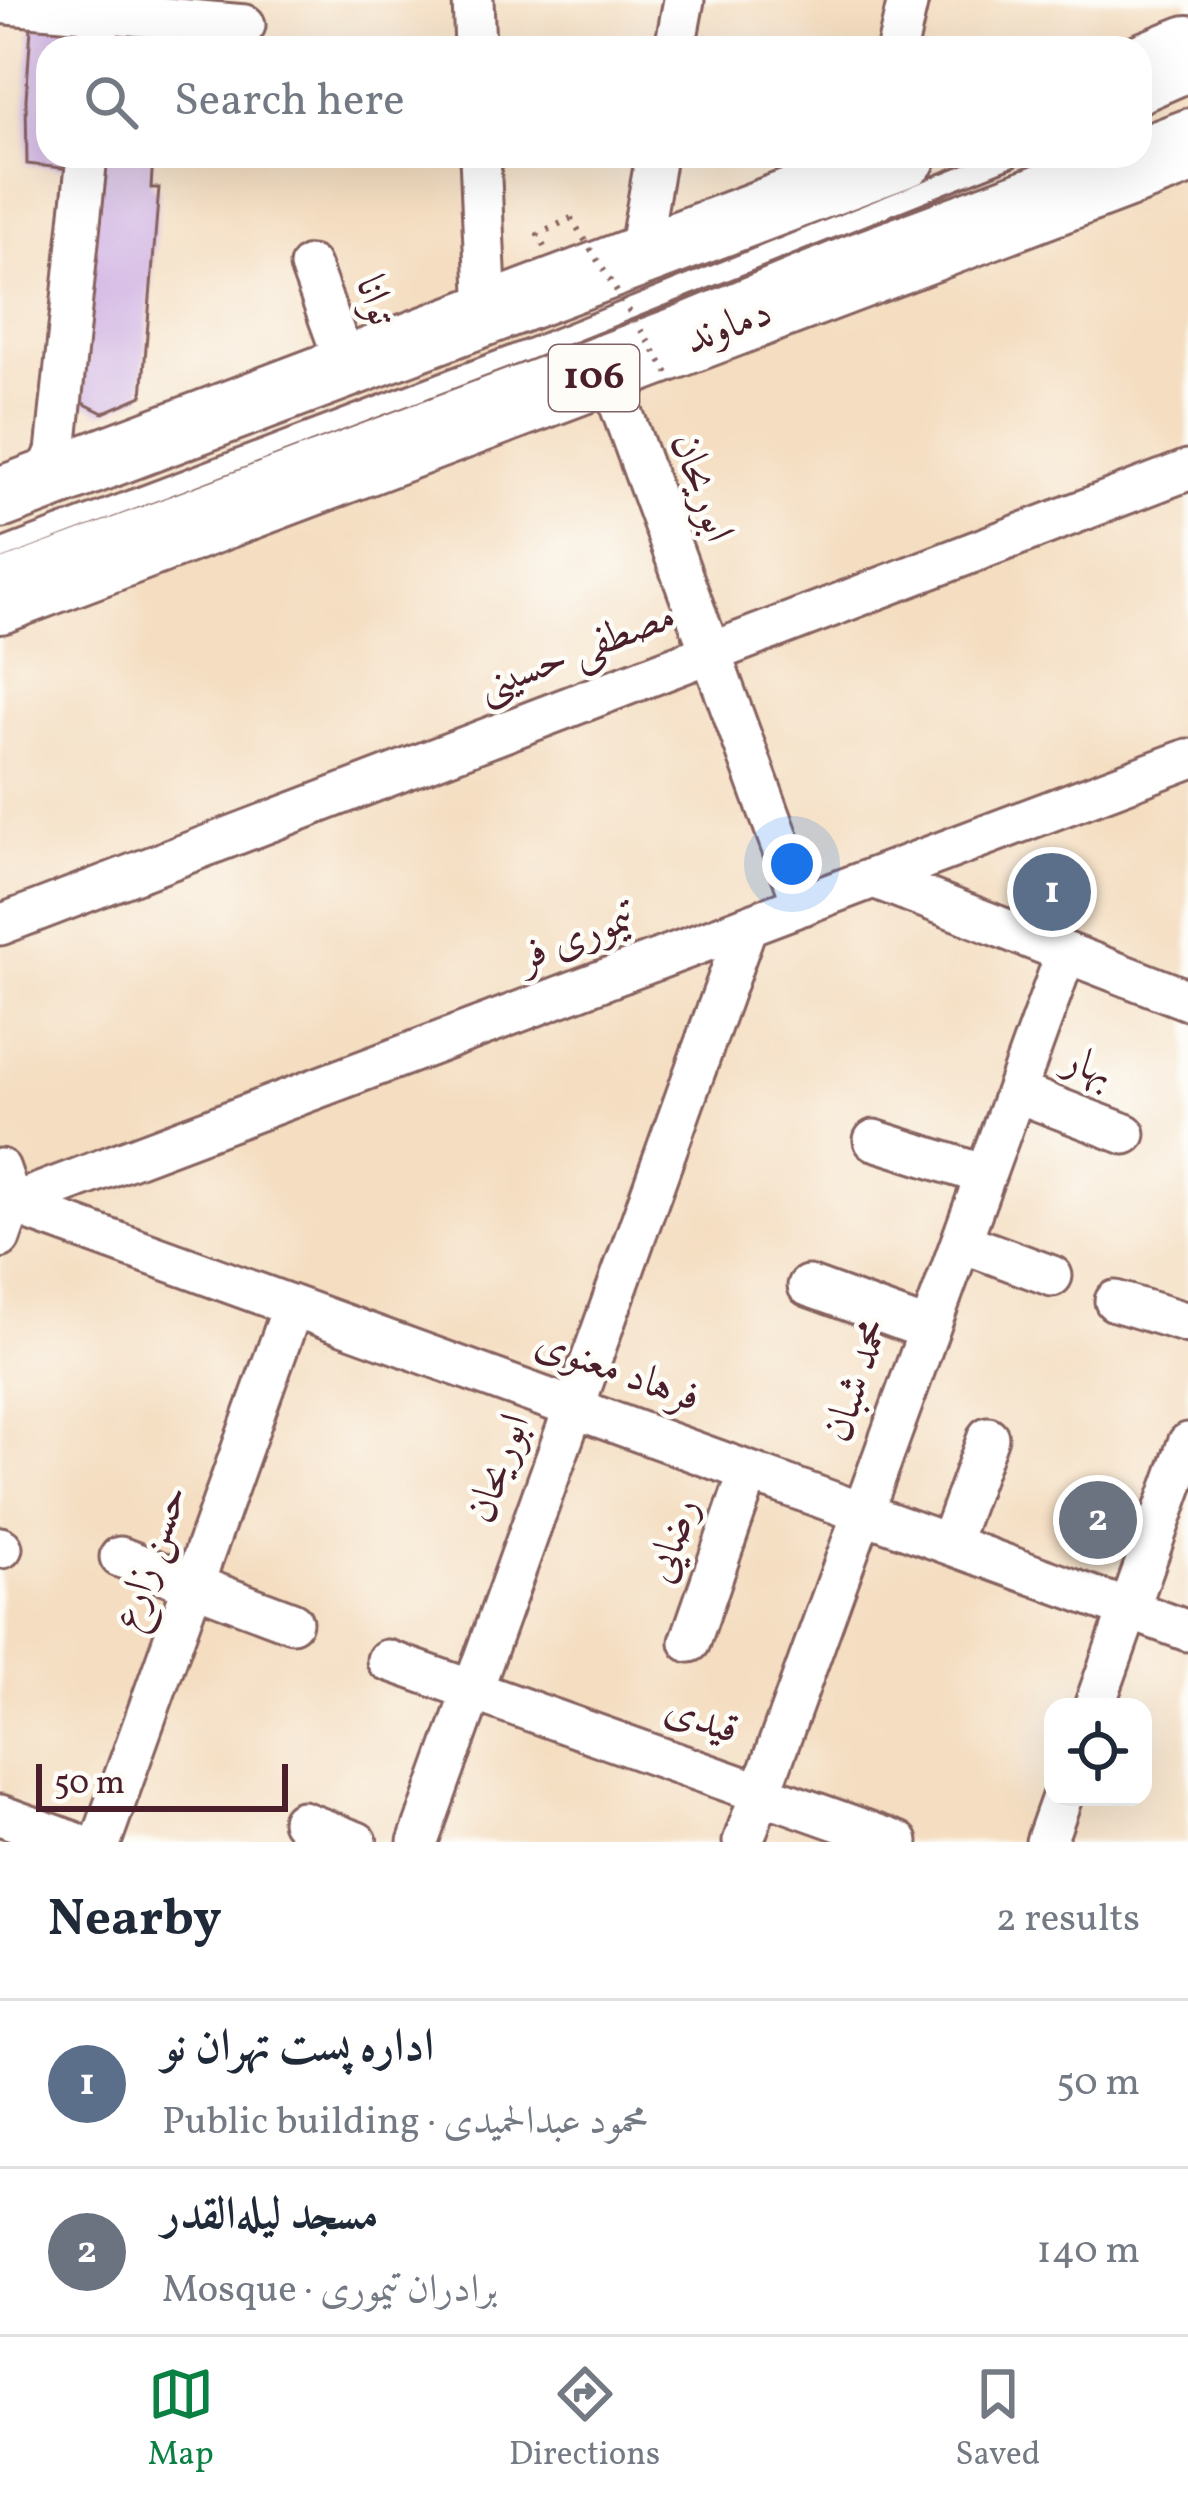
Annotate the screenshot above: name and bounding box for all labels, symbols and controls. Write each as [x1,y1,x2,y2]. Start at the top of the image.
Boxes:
search box [36,36,1152,168]
icon: search [78,69,144,135]
text: Search here [174,71,405,134]
street label: توانا [338,268,410,335]
street label: دماوند [677,285,781,371]
road number: 106 [549,345,639,411]
street label: ابوریحان [653,425,747,551]
street label: مصطفی حسینی [469,588,685,718]
your location [762,834,822,894]
pin: 1 [1013,847,1091,937]
street label: تیموری فر [507,889,646,990]
street label: بهار [1051,1030,1121,1104]
street label: محمد شبان [809,1312,907,1450]
street label: فرهاد معنوی [526,1315,708,1429]
street label: ابوریحان [453,1406,547,1532]
pin: 2 [1059,1475,1137,1565]
street label: حسن زارع [98,1477,207,1640]
street label: رضایی [632,1490,716,1592]
street label: قیدی [656,1681,746,1761]
map controls [1044,1698,1152,1806]
button: locate [1044,1698,1152,1806]
scale bar [36,1758,288,1811]
text: 50 m [54,1762,125,1808]
text: Nearby [48,1885,222,1956]
text: 2 results [996,1893,1140,1947]
text: اداره پست تهران نو [162,2017,434,2080]
text: 1 [79,2057,95,2111]
text: 50 m [1056,2057,1140,2111]
text: Public building · محمود عبدالحمیدی [162,2096,648,2150]
text: مسجد لیله‌القدر [162,2185,379,2248]
text: 2 [77,2225,97,2279]
text: 140 m [1037,2225,1140,2279]
text: Mosque · برادران تیموری [162,2264,498,2318]
tab: Map [148,2361,214,2479]
tab: Directions [509,2361,660,2479]
tab: Saved [955,2361,1040,2479]

